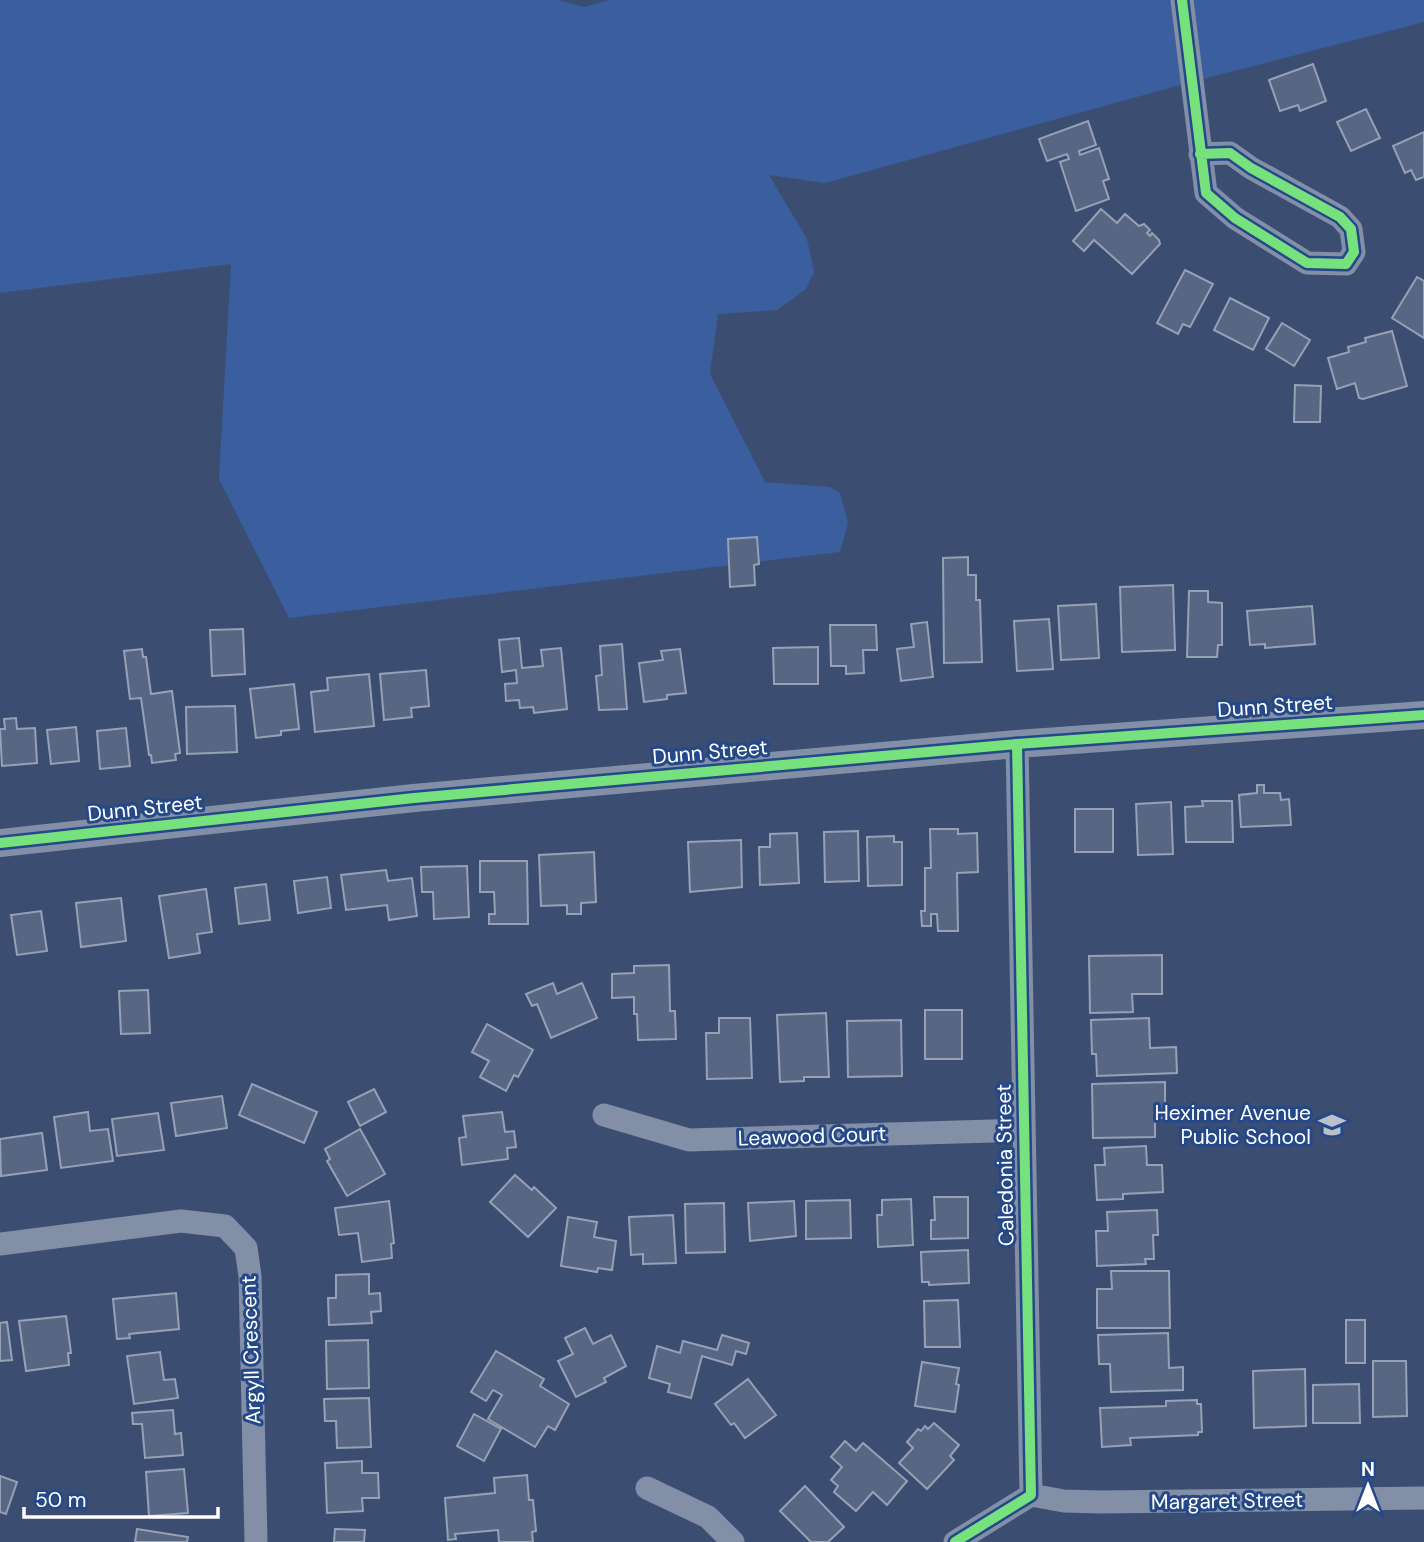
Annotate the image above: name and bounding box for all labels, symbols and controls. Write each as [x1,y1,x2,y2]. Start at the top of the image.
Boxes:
street label: Dunn Street [1216,688,1334,724]
street label: Dunn Street [651,733,769,771]
street label: Dunn Street [86,788,204,828]
street label: Caledonia Street [990,1084,1020,1246]
place label: Heximer Avenue Public School [1154,1099,1311,1151]
school or university icon: Heximer Avenue Public School [1317,1110,1347,1140]
street label: Leawood Court [737,1119,887,1153]
street label: Argyll Crescent [234,1275,268,1425]
north arrow [1333,1451,1403,1521]
text: N [1361,1457,1375,1482]
scale bar [24,1476,219,1520]
text: 50 m [35,1486,86,1514]
street label: Margaret Street [1151,1486,1303,1516]

